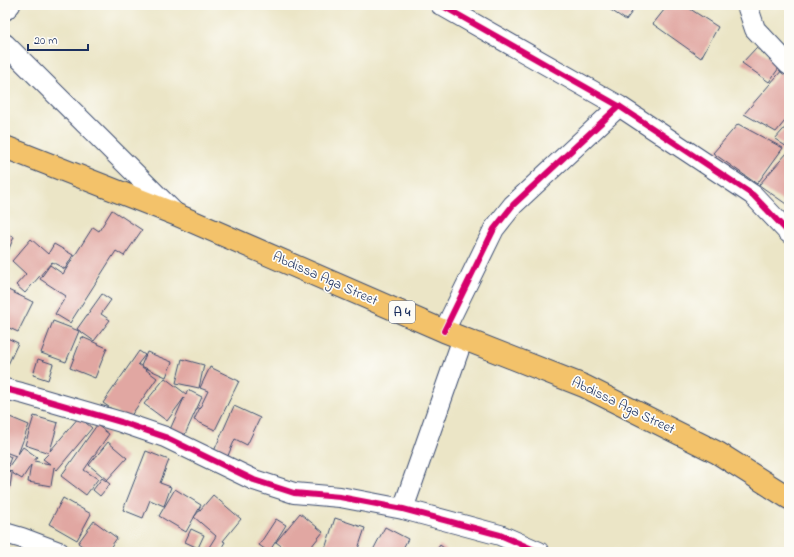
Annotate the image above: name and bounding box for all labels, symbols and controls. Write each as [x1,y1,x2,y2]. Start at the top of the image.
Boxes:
scale bar [28,26,88,52]
text: 20 m [34,32,57,50]
street label: Abdissa Aga Street [269,246,381,313]
road number: A 4 [389,301,415,323]
street label: Abdissa Aga Street [567,372,679,441]

